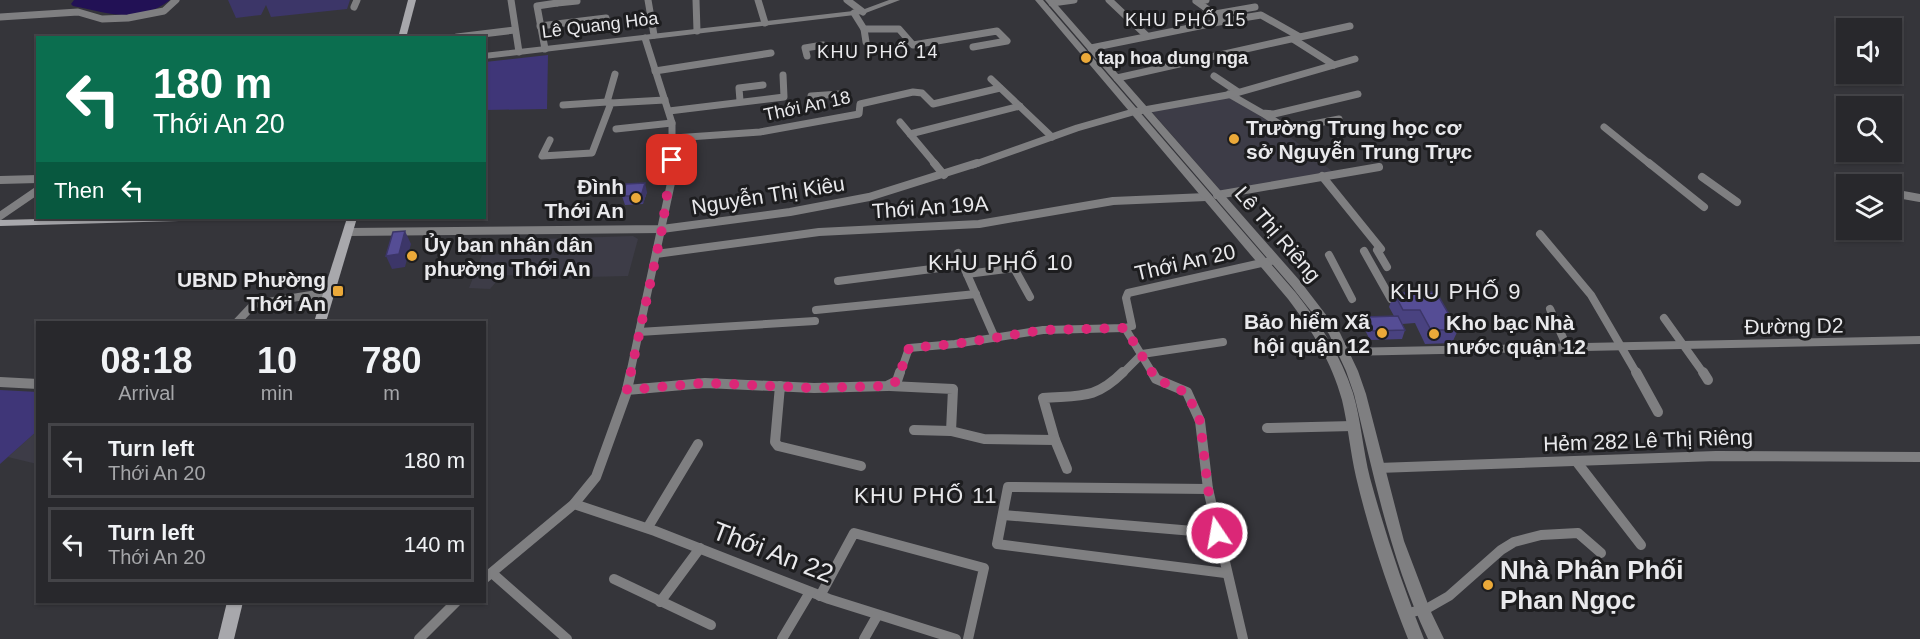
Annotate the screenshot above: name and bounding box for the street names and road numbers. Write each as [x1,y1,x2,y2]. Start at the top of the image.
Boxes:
street label: Lê Quang Hòa [541,8,660,42]
street label: Thới An 18 [762,87,852,125]
street label: Nguyễn Thị Kiêu [690,172,846,218]
street label: Lê Thị Riêng [1230,182,1326,286]
street label: Thới An 19A [871,191,989,223]
street label: Thới An 20 [1132,239,1238,285]
street label: Đường D2 [1744,314,1844,338]
street label: Hẻm 282 Lê Thị Riêng [1543,425,1753,455]
street label: Thới An 22 [708,515,838,589]

